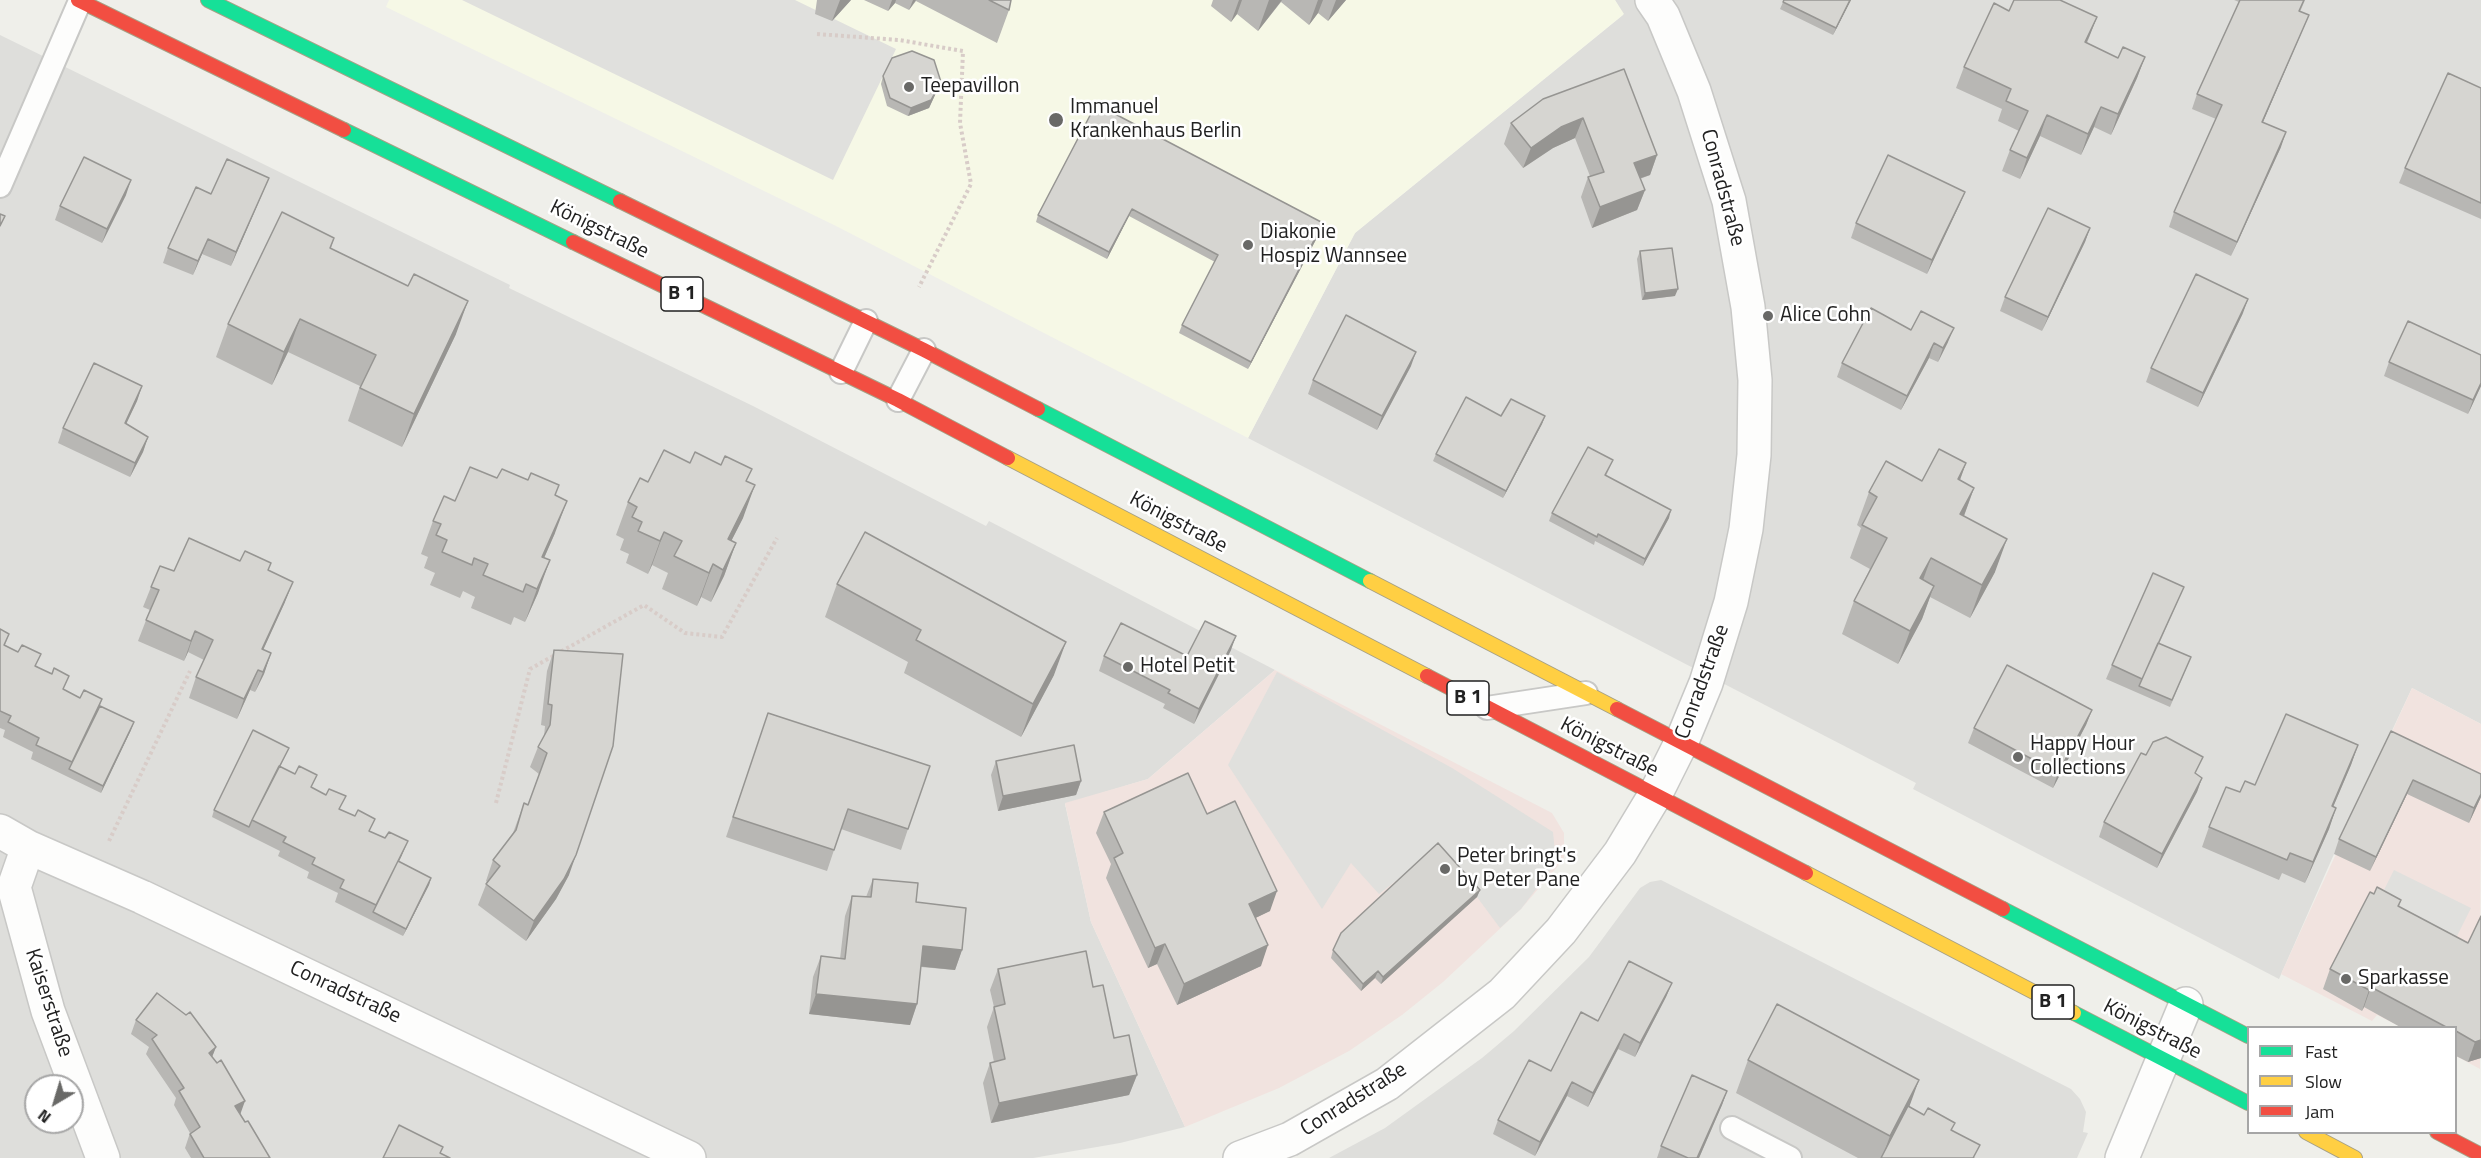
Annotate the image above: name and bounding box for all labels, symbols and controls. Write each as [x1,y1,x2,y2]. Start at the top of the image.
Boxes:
place label: Teepavillon [921,74,1020,100]
marker: Teepavillon [902,80,916,94]
place label: Immanuel Krankenhaus Berlin [1070,95,1241,145]
marker: Immanuel Krankenhaus Berlin [1047,111,1065,129]
street label: Conradstraße [1694,127,1750,249]
street label: Königstraße [545,195,653,265]
place label: Diakonie Hospiz Wannsee [1260,220,1407,270]
marker: Diakonie Hospiz Wannsee [1241,238,1255,252]
road number: B 1 [661,277,703,311]
place label: Alice Cohn [1780,303,1871,329]
marker: Alice Cohn [1761,309,1775,323]
street label: Königstraße [1125,487,1231,559]
street label: Conradstraße [1671,621,1735,743]
place label: Hotel Petit [1140,654,1235,680]
marker: Hotel Petit [1121,660,1135,674]
road number: B 1 [1447,681,1489,715]
street label: Königstraße [1556,712,1662,784]
place label: Happy Hour Collections [2030,732,2135,782]
marker: Happy Hour Collections [2011,750,2025,764]
place label: Peter bringt's by Peter Pane [1457,844,1580,894]
marker: Peter bringt's by Peter Pane [1438,862,1452,876]
street label: Kaiserstraße [19,946,77,1060]
street label: Conradstraße [285,956,405,1030]
place label: Sparkasse [2358,966,2449,992]
marker: Sparkasse [2339,972,2353,986]
road number: B 1 [2032,985,2074,1019]
street label: Königstraße [2099,994,2205,1066]
legend [2247,1026,2457,1134]
text: Fast [2305,1038,2338,1065]
street label: Conradstraße [1296,1058,1412,1142]
text: Slow [2305,1068,2342,1095]
north arrow [24,1074,84,1134]
text: Jam [2305,1098,2334,1125]
text: N [32,1104,56,1129]

